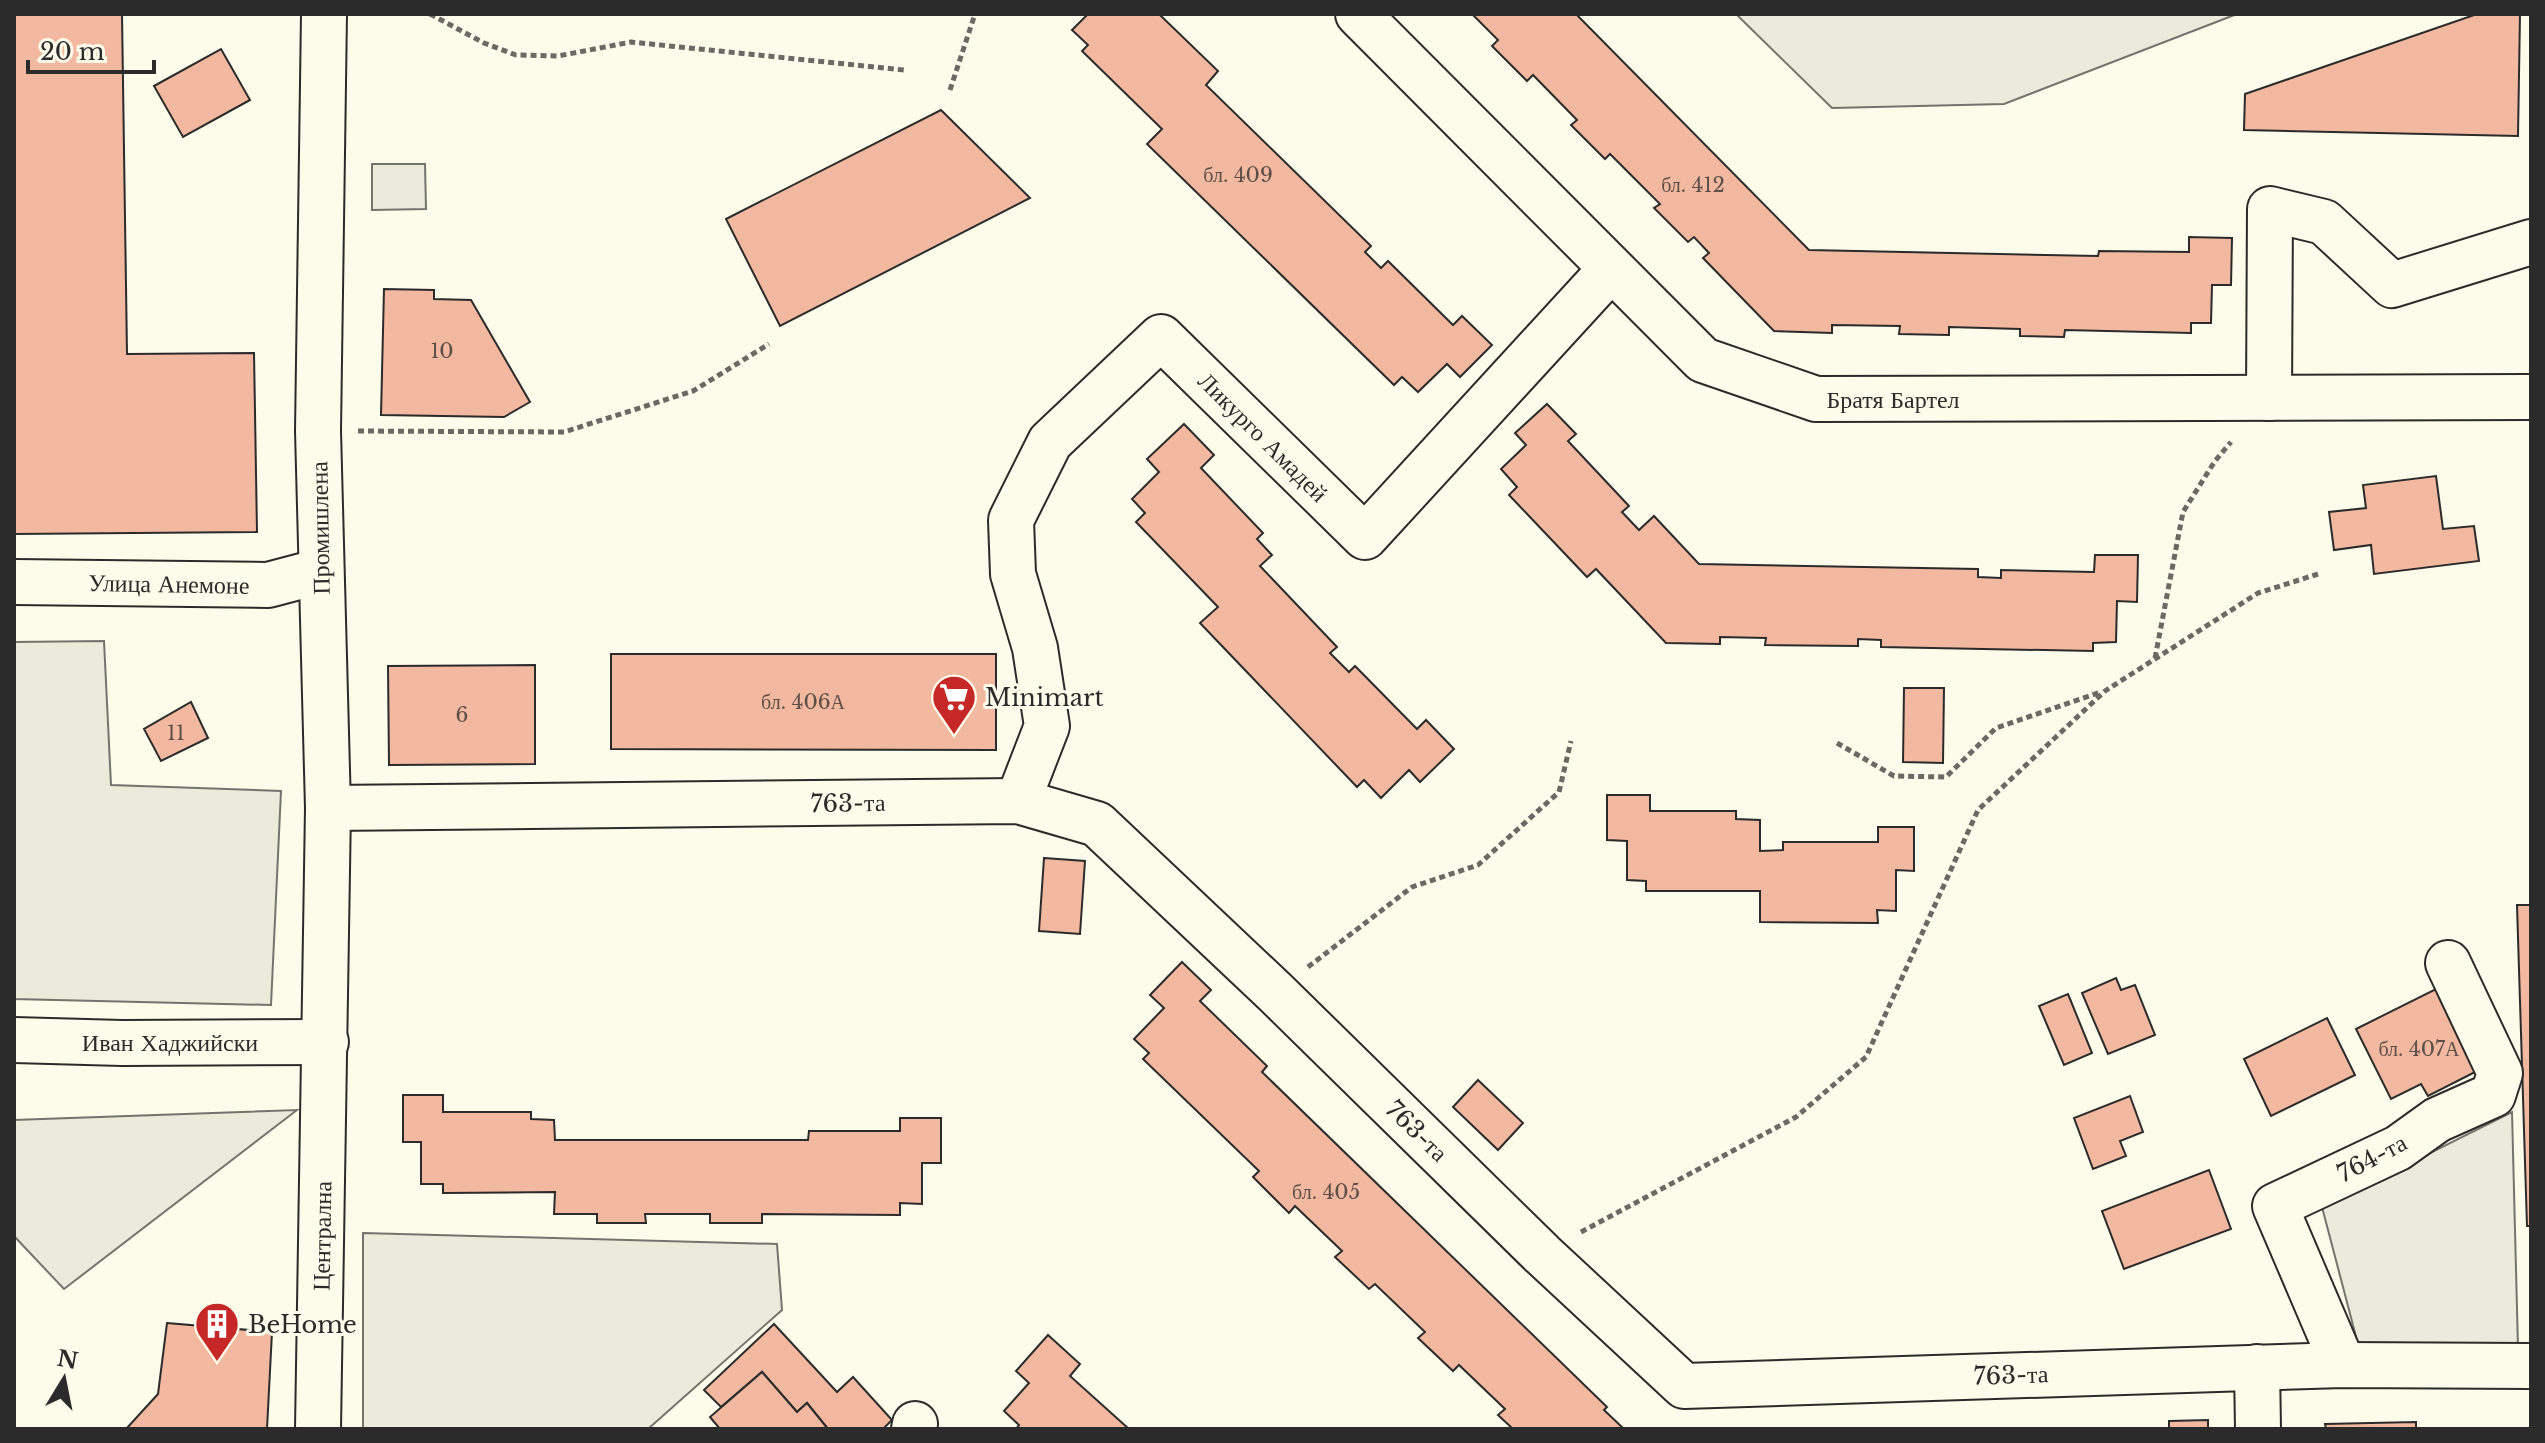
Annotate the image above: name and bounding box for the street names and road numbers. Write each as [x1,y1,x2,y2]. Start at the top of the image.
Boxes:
street label: Ликурго Амадей [1192,366,1334,508]
street label: Братя Бартел [1826,385,1960,414]
street label: Промишлена [304,461,336,595]
street label: Улица Анемоне [88,568,250,600]
street label: 763-та [810,788,886,818]
street label: Иван Хаджийски [82,1028,258,1057]
street label: 763-та [1380,1095,1454,1168]
street label: 764-та [2332,1128,2412,1188]
street label: Централна [307,1180,337,1291]
street label: 763-та [1973,1359,2049,1391]

